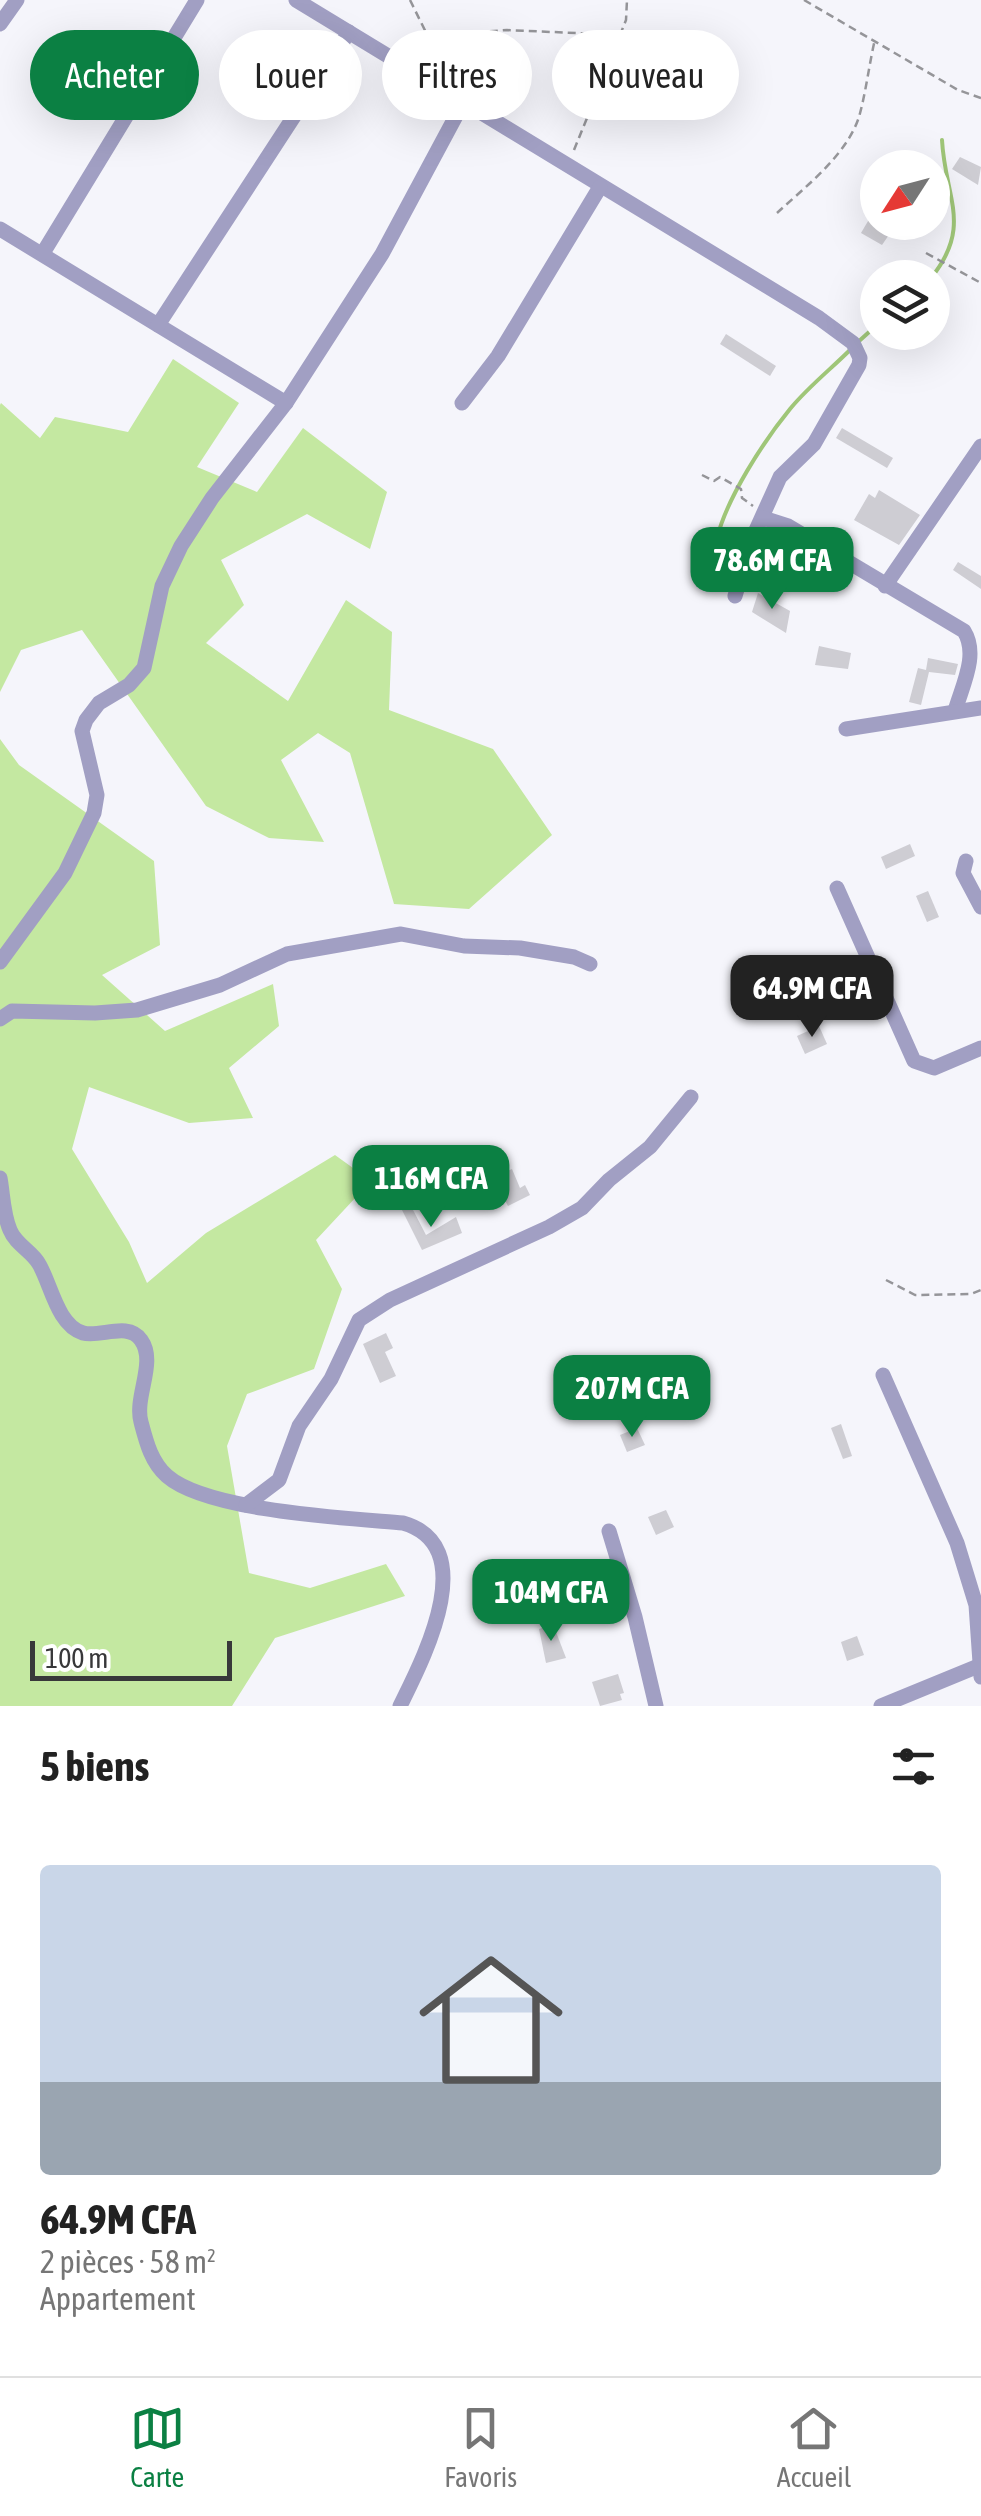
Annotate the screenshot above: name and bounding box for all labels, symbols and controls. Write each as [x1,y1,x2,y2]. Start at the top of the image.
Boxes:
chip: Acheter [30,30,199,120]
chip: Louer [219,30,362,120]
chip: Filtres [382,30,532,120]
chip: Nouveau [552,30,739,120]
north arrow [860,150,950,240]
map controls [860,150,950,350]
button: layers [860,260,950,350]
pin: 78.6M CFA [658,527,886,612]
text: 78.6M CFA [713,541,831,578]
pin: 64.9M CFA [698,955,926,1040]
text: 64.9M CFA [753,969,871,1006]
pin: 116M CFA [328,1145,534,1230]
text: 116M CFA [374,1159,488,1196]
pin: 207M CFA [529,1355,735,1440]
text: 207M CFA [575,1369,689,1406]
pin: 104M CFA [448,1559,654,1644]
text: 104M CFA [494,1573,608,1610]
scale bar [30,1636,232,1680]
text: 100 m [45,1642,108,1674]
icon: filters [886,1739,941,1794]
text: 5 biens [40,1742,149,1790]
icon: home [401,1930,581,2110]
text: 64.9M CFA [40,2195,196,2243]
text: 2 pièces · 58 m² [40,2243,216,2280]
text: Appartement [40,2280,196,2317]
tab: Carte [130,2401,185,2493]
tab: Favoris [444,2401,517,2493]
tab: Accueil [777,2401,851,2493]

